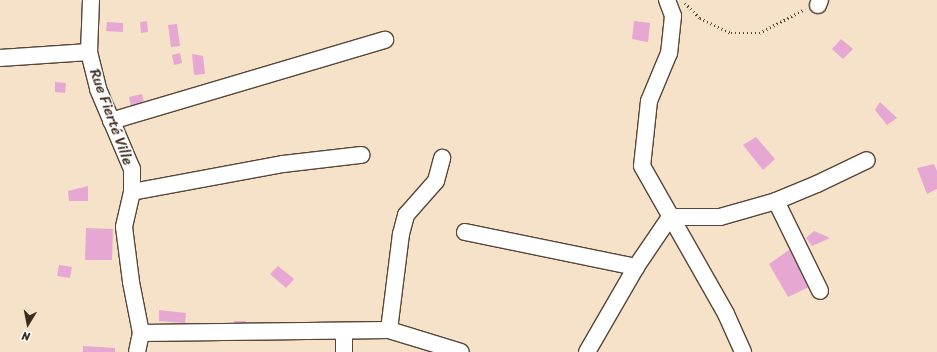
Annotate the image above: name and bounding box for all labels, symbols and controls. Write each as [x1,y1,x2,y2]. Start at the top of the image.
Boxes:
street label: Rue Fierté Ville [85,66,137,168]
north arrow [8,304,48,344]
text: N [20,326,31,346]

